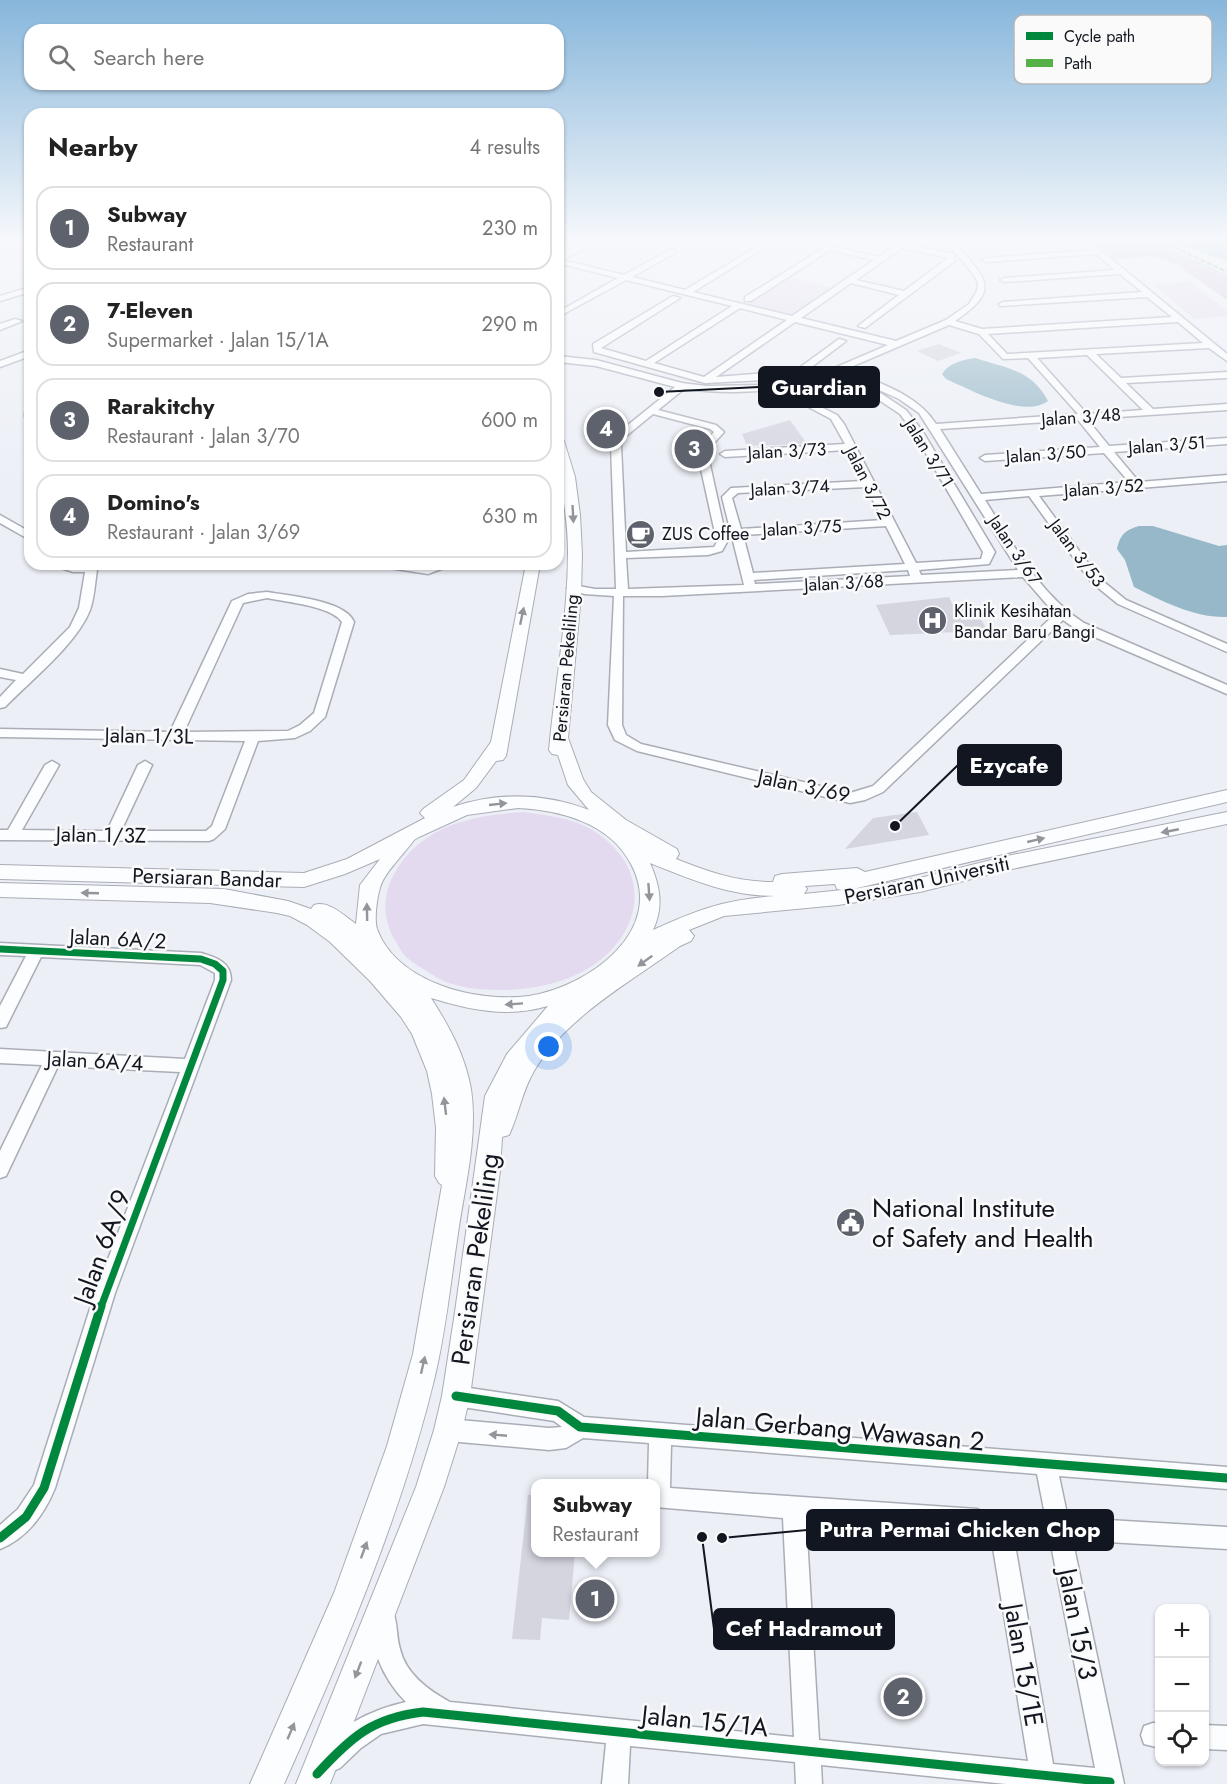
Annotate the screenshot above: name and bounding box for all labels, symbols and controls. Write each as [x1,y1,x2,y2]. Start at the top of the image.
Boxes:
legend [1014,15,1212,84]
search box [24,24,564,90]
text: Cycle path [1064,25,1135,48]
icon: search [45,41,78,74]
text: Search here [93,41,204,73]
text: Path [1064,52,1092,75]
text: Nearby [48,128,137,166]
text: 4 results [469,133,540,162]
text: Subway [107,198,187,230]
text: 1 [64,214,75,243]
text: 230 m [482,214,538,243]
text: Restaurant [107,230,193,259]
text: 7-Eleven [107,294,193,326]
text: 2 [63,310,76,339]
text: 290 m [482,310,538,339]
text: Supermarket · Jalan 15/1A [107,326,329,355]
callout: Guardian [759,367,879,407]
text: Guardian [771,371,867,403]
text: Rarakitchy [107,390,215,422]
street label: Jalan 3/48 [1038,401,1122,433]
text: 3 [63,406,76,435]
text: 600 m [481,406,538,435]
pin: 4 [586,406,626,452]
street label: Jalan 3/71 [897,412,960,493]
text: Restaurant · Jalan 3/70 [107,422,300,451]
pin: 3 [674,426,714,472]
street label: Jalan 3/51 [1125,429,1207,461]
street label: Jalan 3/73 [745,436,827,466]
street label: Jalan 3/50 [1003,438,1087,470]
street label: Jalan 3/72 [838,440,898,524]
street label: Jalan 3/52 [1061,472,1145,504]
street label: Jalan 3/74 [748,473,830,503]
text: Domino's [107,486,200,518]
text: 4 [63,502,76,531]
text: 630 m [482,502,538,531]
one-way arrow [569,505,578,524]
street label: Jalan 3/67 [981,508,1048,591]
street label: Jalan 3/53 [1042,512,1111,593]
street label: Jalan 3/75 [760,513,842,543]
text: Restaurant · Jalan 3/69 [107,518,300,547]
cafe icon: ZUS Coffee [625,518,657,550]
place label: ZUS Coffee [662,521,749,547]
street label: Jalan 3/68 [802,568,884,598]
street label: Persiaran Pekeliling [547,593,585,743]
place label: Klinik Kesihatan Bandar Baru Bangi [954,598,1095,645]
hospital icon: Klinik Kesihatan Bandar Baru Bangi [917,605,949,637]
one-way arrow [518,607,528,626]
street label: Jalan 1/3L [101,720,194,752]
callout: Ezycafe [958,745,1061,785]
text: Ezycafe [969,749,1049,781]
street label: Jalan 3/69 [752,761,853,810]
one-way arrow [488,799,507,809]
street label: Jalan 1/3Z [53,819,147,851]
one-way arrow [1160,827,1179,836]
one-way arrow [1027,834,1045,844]
street label: Persiaran Universiti [841,848,1013,912]
street label: Persiaran Bandar [132,860,283,896]
one-way arrow [645,883,654,902]
one-way arrow [80,888,99,897]
one-way arrow [362,902,371,921]
street label: Jalan 6A/2 [66,921,167,957]
one-way arrow [637,955,653,968]
one-way arrow [504,1000,523,1009]
your location [534,1032,563,1061]
street label: Jalan 6A/4 [43,1043,144,1079]
one-way arrow [441,1096,450,1115]
street label: Persiaran Pekeliling [441,1151,509,1367]
street label: Jalan 6A/9 [63,1184,140,1313]
place label: National Institute of Safety and Health [872,1189,1094,1257]
public building icon: National Institute of Safety and Health [835,1207,867,1239]
one-way arrow [419,1355,429,1374]
street label: Jalan Gerbang Wawasan 2 [691,1397,986,1461]
one-way arrow [489,1430,508,1440]
popup [531,1479,660,1557]
text: Subway [552,1488,632,1520]
callout: Putra Permai Chicken Chop [807,1510,1113,1550]
text: Putra Permai Chicken Chop [819,1513,1101,1545]
text: Restaurant [552,1520,639,1549]
one-way arrow [360,1541,370,1559]
street label: Jalan 15/3 [1048,1562,1107,1683]
pin: 1 [576,1576,614,1622]
street label: Jalan 15/1E [994,1597,1054,1730]
map controls [1155,1604,1209,1766]
button: + [1155,1604,1209,1658]
callout: Cef Hadramout [714,1609,894,1649]
text: Cef Hadramout [726,1612,882,1644]
button: − [1155,1658,1209,1712]
one-way arrow [353,1661,362,1679]
pin: 2 [884,1674,922,1720]
street label: Jalan 15/1A [637,1695,771,1747]
button: locate [1155,1712,1209,1766]
one-way arrow [287,1722,296,1740]

